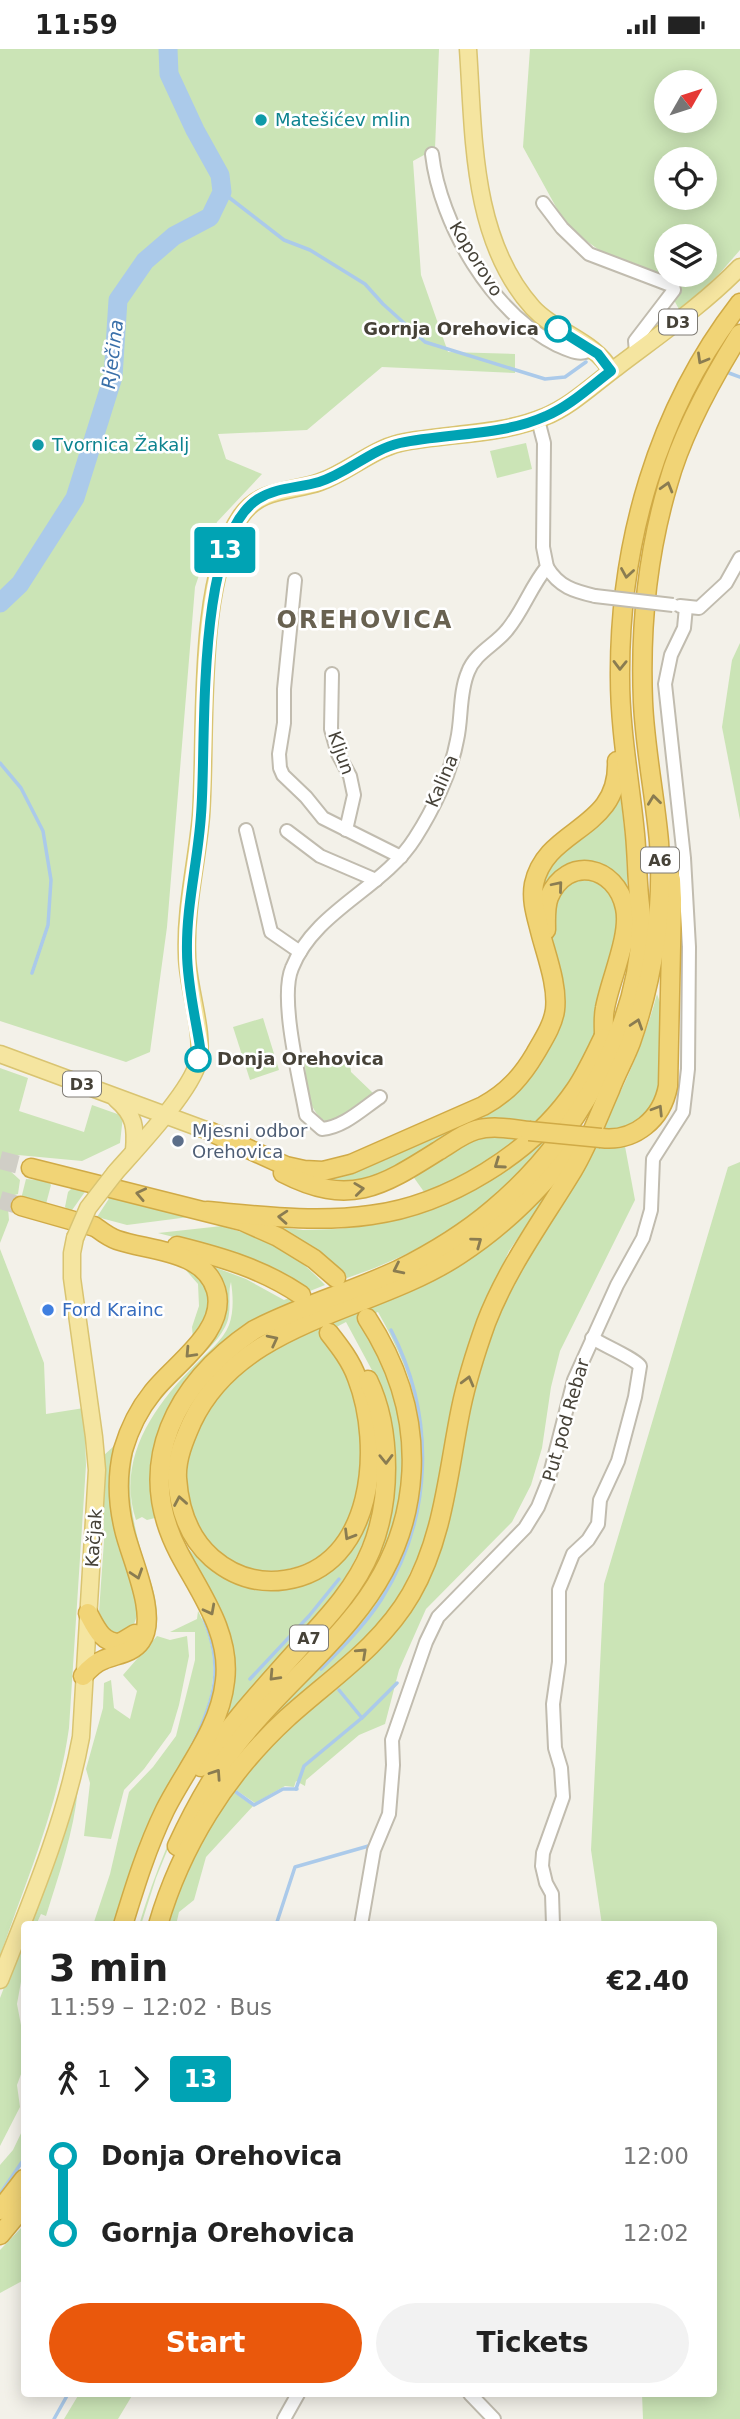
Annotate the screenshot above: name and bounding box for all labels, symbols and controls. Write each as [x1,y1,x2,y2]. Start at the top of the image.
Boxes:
text: 11:59 [35,10,118,40]
north arrow [654,70,718,133]
map controls [654,70,717,287]
place label: Matešićev mlin [275,109,410,130]
marker: Matešićev mlin [253,112,269,128]
button: locate [654,147,717,210]
street label: Koporovo [445,218,508,300]
button: layers [654,224,717,287]
road number: D3 [659,309,697,335]
marker: Gornja Orehovica [545,316,571,342]
water label: Rječina [97,318,127,390]
place label: Gornja Orehovica [363,318,539,339]
one-way arrow [697,352,710,365]
place label: Tvornica Žakalj [51,434,189,455]
marker: Tvornica Žakalj [30,437,46,453]
one-way arrow [659,482,674,494]
line badge: 13 [194,527,256,573]
text: 13 [208,536,242,564]
one-way arrow [620,567,635,578]
district label: OREHOVICA [277,606,453,634]
one-way arrow [612,660,628,670]
street label: Kljun [324,728,359,777]
street label: Kalina [421,751,462,810]
one-way arrow [646,794,661,806]
road number: A6 [641,847,679,873]
one-way arrow [550,881,562,894]
one-way arrow [629,1019,643,1031]
marker: Donja Orehovica [185,1046,211,1072]
place label: Donja Orehovica [217,1048,384,1069]
road number: D3 [63,1072,101,1097]
one-way arrow [650,1105,663,1118]
place label: Mjesni odbor Orehovica [192,1120,308,1162]
marker: Mjesni odbor Orehovica [170,1133,186,1149]
one-way arrow [494,1156,507,1168]
one-way arrow [353,1182,365,1197]
one-way arrow [135,1188,147,1203]
one-way arrow [277,1210,288,1225]
one-way arrow [469,1238,482,1250]
one-way arrow [393,1261,405,1275]
place label: Ford Krainc [62,1299,164,1320]
marker: Ford Krainc [40,1302,56,1318]
one-way arrow [265,1335,278,1349]
one-way arrow [185,1345,198,1358]
street label: Put pod Rebar [538,1355,593,1484]
one-way arrow [459,1375,474,1387]
one-way arrow [378,1454,393,1465]
one-way arrow [173,1495,188,1507]
street label: Kačjak [81,1507,106,1568]
one-way arrow [345,1527,358,1540]
one-way arrow [129,1567,143,1579]
one-way arrow [202,1603,215,1615]
road number: A7 [290,1625,328,1651]
one-way arrow [354,1649,367,1661]
one-way arrow [270,1667,283,1680]
one-way arrow [208,1769,220,1782]
text: 3 min [49,1946,168,1990]
text: €2.40 [607,1966,689,1996]
text: 11:59 – 12:02 · Bus [49,1994,272,2020]
icon: walk [49,2060,87,2098]
icon: forward [122,2060,160,2098]
text: 13 [184,2065,217,2093]
text: 1 [97,2066,112,2092]
text: Donja Orehovica [101,2141,342,2171]
text: 12:00 [623,2143,689,2169]
text: Gornja Orehovica [101,2218,355,2248]
text: 12:02 [623,2220,689,2246]
button: Start [49,2303,362,2383]
button: Tickets [376,2303,689,2383]

